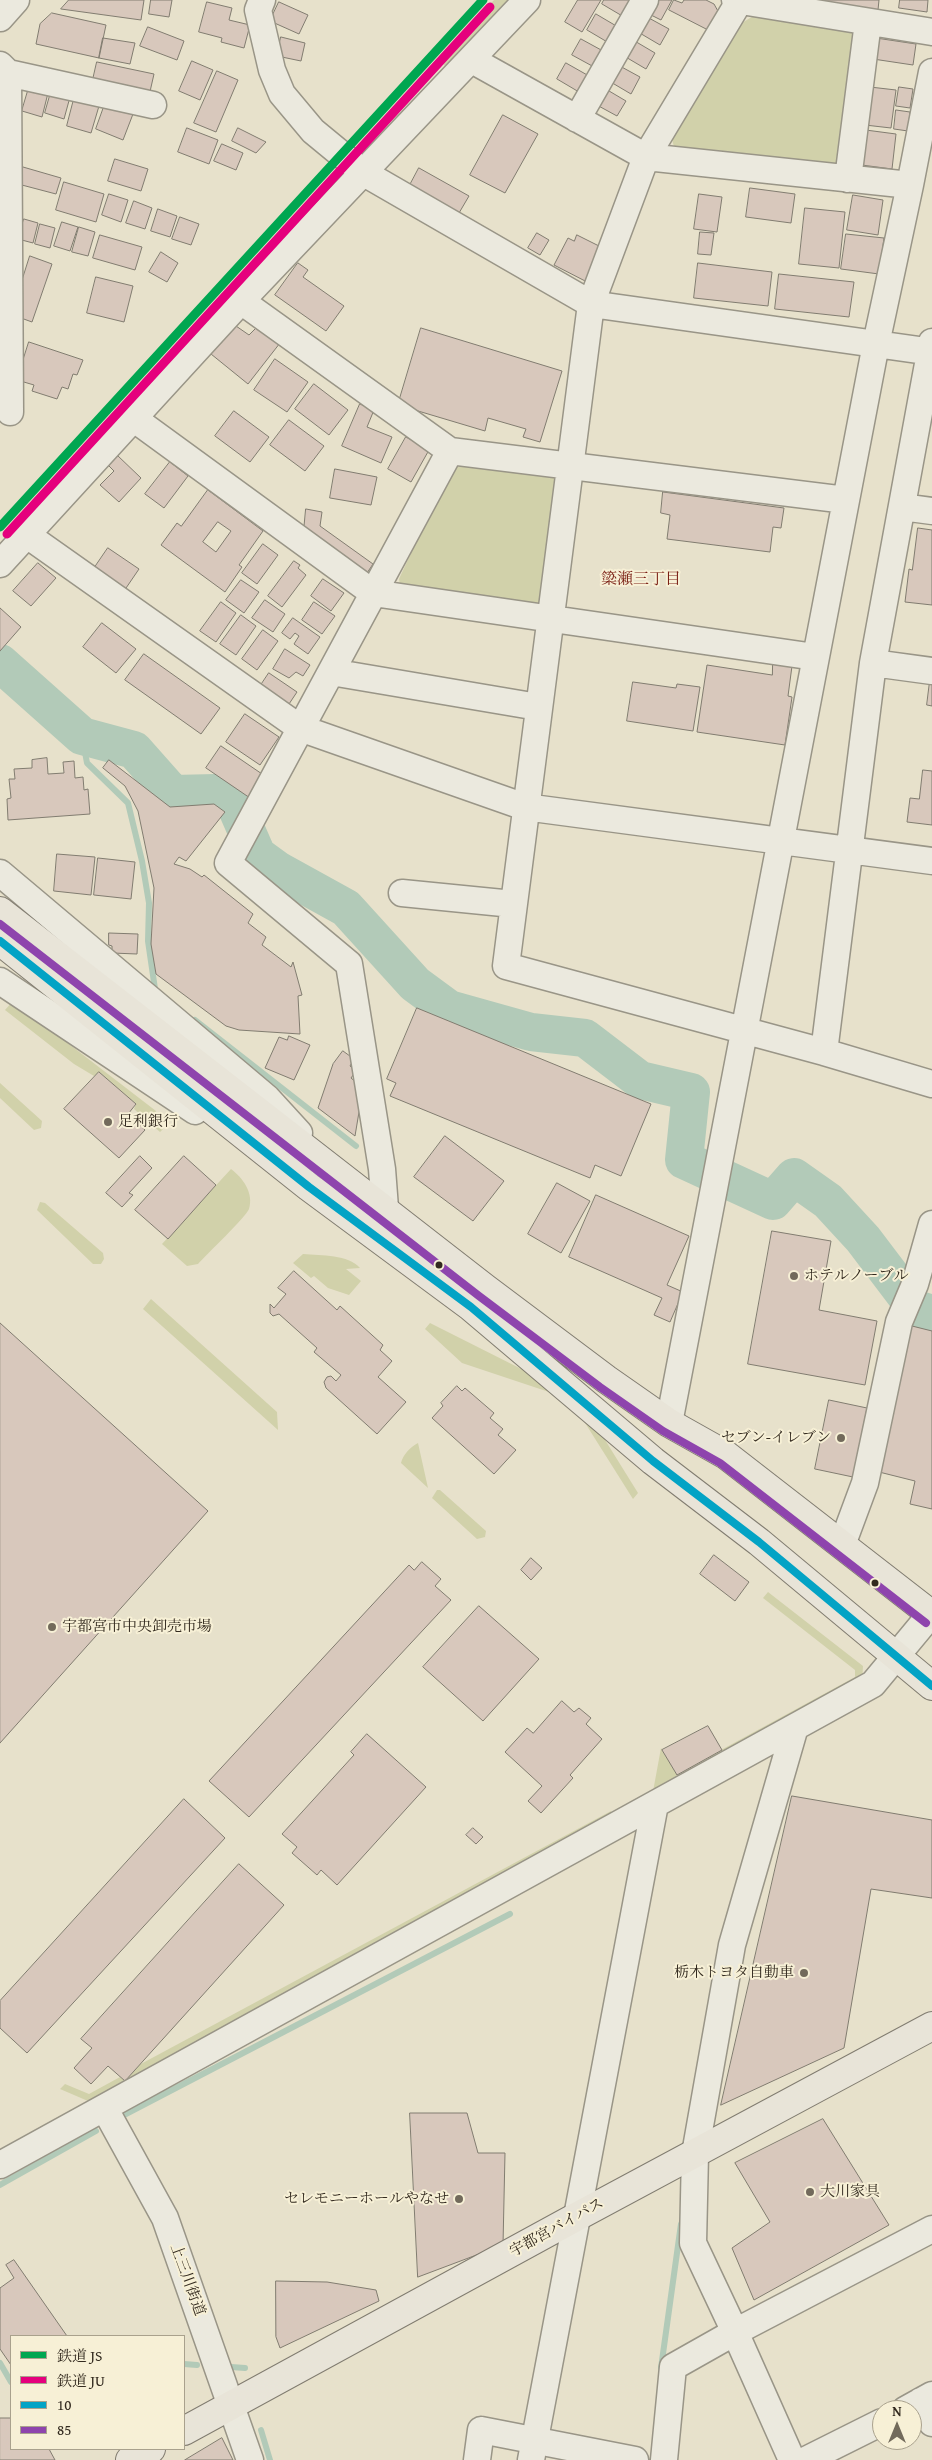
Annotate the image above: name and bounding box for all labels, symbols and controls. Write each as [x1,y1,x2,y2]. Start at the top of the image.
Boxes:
district label: 簗瀬三丁目 [601,570,681,590]
place label: 足利銀行 [118,1113,178,1131]
marker: 足利銀行 [102,1116,114,1128]
unlabelled marker [434,1260,444,1270]
place label: ホテルノーブル [804,1267,909,1285]
marker: ホテルノーブル [788,1270,800,1282]
place label: セブン-イレブン [721,1429,831,1447]
marker: セブン-イレブン [835,1432,847,1444]
unlabelled marker [870,1578,880,1588]
place label: 宇都宮市中央卸売市場 [62,1618,212,1636]
marker: 宇都宮市中央卸売市場 [46,1621,58,1633]
place label: 栃木トヨタ自動車 [674,1964,794,1982]
marker: 栃木トヨタ自動車 [798,1967,810,1979]
place label: 大川家具 [820,2183,880,2201]
marker: 大川家具 [804,2186,816,2198]
place label: セレモニーホールやなせ [284,2190,449,2208]
marker: セレモニーホールやなせ [453,2193,465,2205]
street label: 宇都宮バイパス [507,2195,607,2261]
street label: 上三川街道 [166,2242,208,2318]
legend [10,2335,185,2450]
text: 鉄道 JS [57,2345,102,2366]
text: 鉄道 JU [57,2370,105,2391]
text: 10 [57,2394,71,2415]
north arrow [872,2400,922,2450]
text: N [892,2401,902,2421]
text: 85 [57,2419,71,2440]

